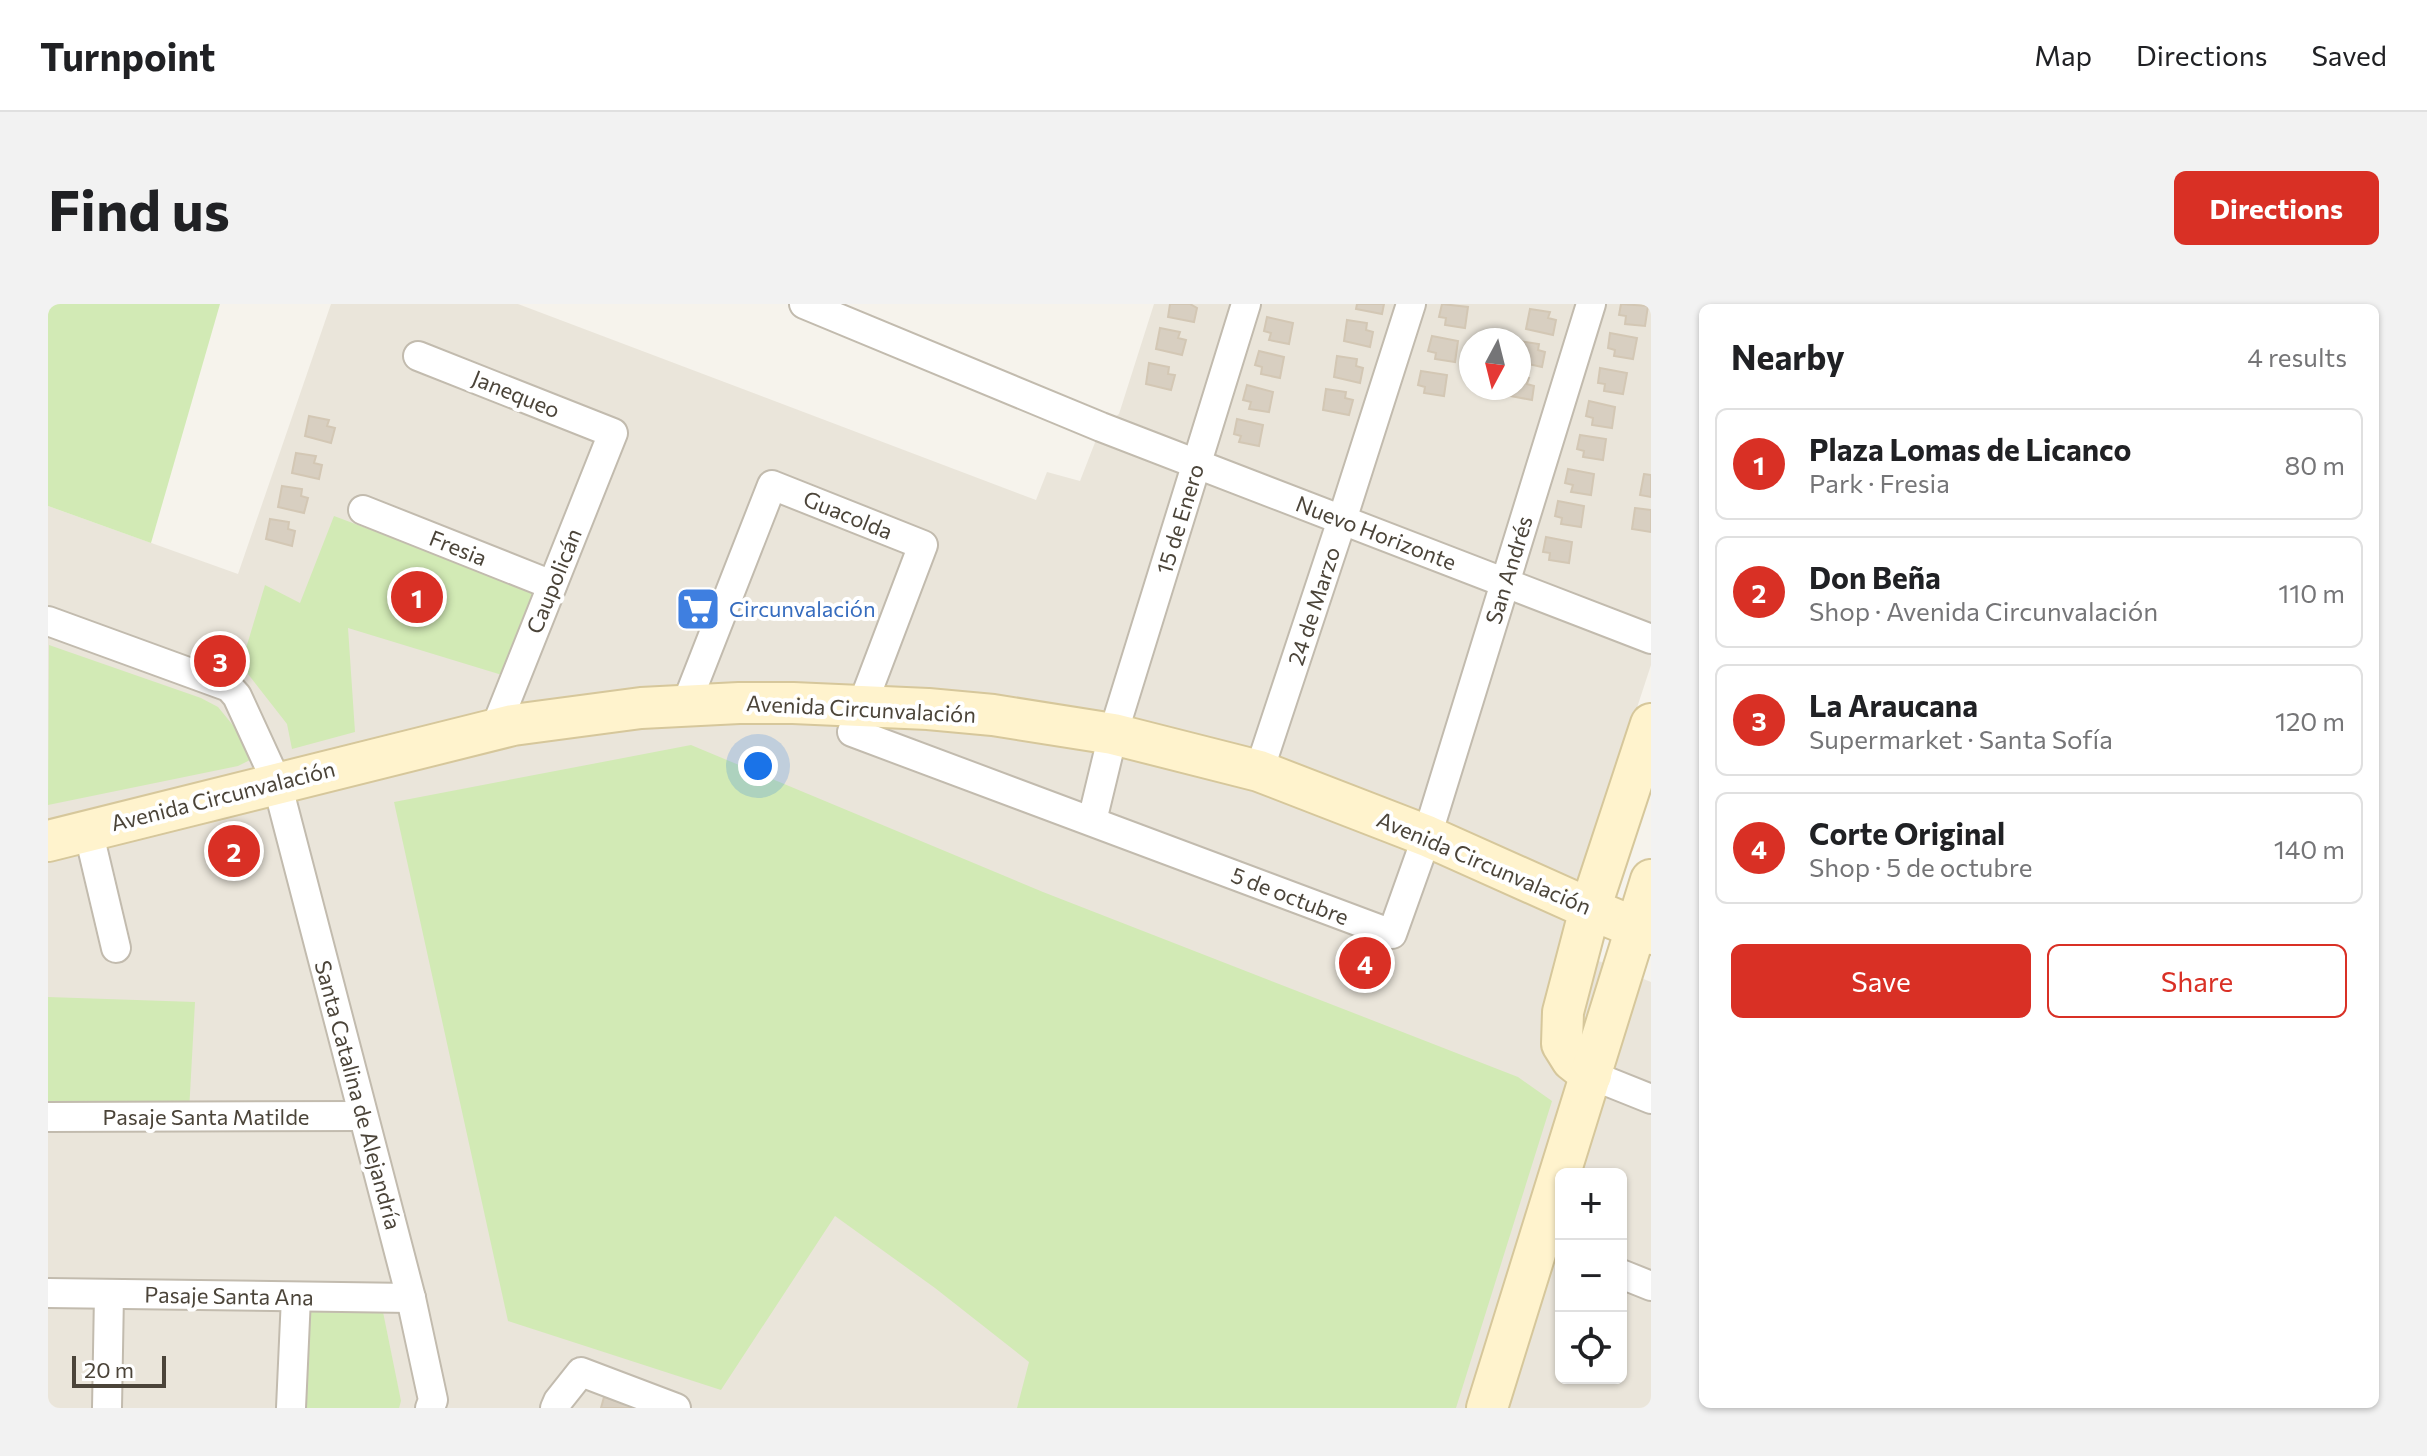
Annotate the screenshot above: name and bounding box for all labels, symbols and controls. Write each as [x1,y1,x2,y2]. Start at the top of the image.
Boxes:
text: Turnpoint [40,32,215,79]
text: Map [2034,38,2092,72]
text: Directions [2136,38,2267,72]
text: Saved [2311,38,2387,72]
button: Directions [2174,171,2379,245]
text: Find us [48,174,230,243]
north arrow [1459,328,1531,400]
text: Nearby [1731,335,1845,377]
text: 4 results [2247,341,2347,372]
street label: Janequeo [468,364,564,423]
text: Plaza Lomas de Licanco [1809,430,2132,467]
text: 1 [1753,449,1765,480]
text: 80 m [2285,449,2345,480]
street label: 15 de Enero [1150,461,1209,577]
text: Park · Fresia [1809,467,1950,498]
street label: Guacolda [800,484,897,545]
street label: Nuevo Horizonte [1292,490,1460,576]
street label: San Andrés [1479,512,1538,627]
street label: Fresia [426,524,491,571]
street label: Caupolicán [520,524,587,637]
street label: 24 de Marzo [1282,543,1345,668]
text: Don Beña [1809,558,1941,595]
pin: 1 [391,567,443,627]
text: 2 [1752,577,1766,608]
text: 110 m [2278,577,2345,608]
supermarket icon: Circunvalación [674,585,722,633]
place label: Circunvalación [729,595,876,622]
text: Shop · Avenida Circunvalación [1809,595,2158,626]
pin: 3 [194,631,246,691]
text: La Araucana [1809,686,1978,723]
street label: Avenida Circunvalación [745,689,977,728]
text: 3 [1751,705,1767,736]
text: 120 m [2275,705,2345,736]
text: Supermarket · Santa Sofía [1809,723,2113,754]
your location [738,746,778,786]
street label: Avenida Circunvalación [108,755,338,836]
street label: Avenida Circunvalación [1373,805,1595,920]
text: Corte Original [1809,814,2005,851]
pin: 2 [208,821,260,881]
text: 4 [1751,833,1767,864]
text: 140 m [2274,833,2345,864]
text: Shop · 5 de octubre [1809,851,2032,882]
street label: 5 de octubre [1228,861,1353,930]
pin: 4 [1339,933,1391,993]
button: Save [1731,944,2031,1018]
button: Share [2047,944,2347,1018]
street label: Santa Catalina de Alejandría [310,957,407,1232]
street label: Pasaje Santa Matilde [103,1103,309,1130]
map controls [1555,1168,1627,1384]
button: + [1555,1168,1627,1240]
button: − [1555,1240,1627,1312]
street label: Pasaje Santa Ana [144,1281,314,1310]
button: locate [1555,1312,1627,1384]
scale bar [72,1352,166,1388]
text: 20 m [84,1356,134,1383]

